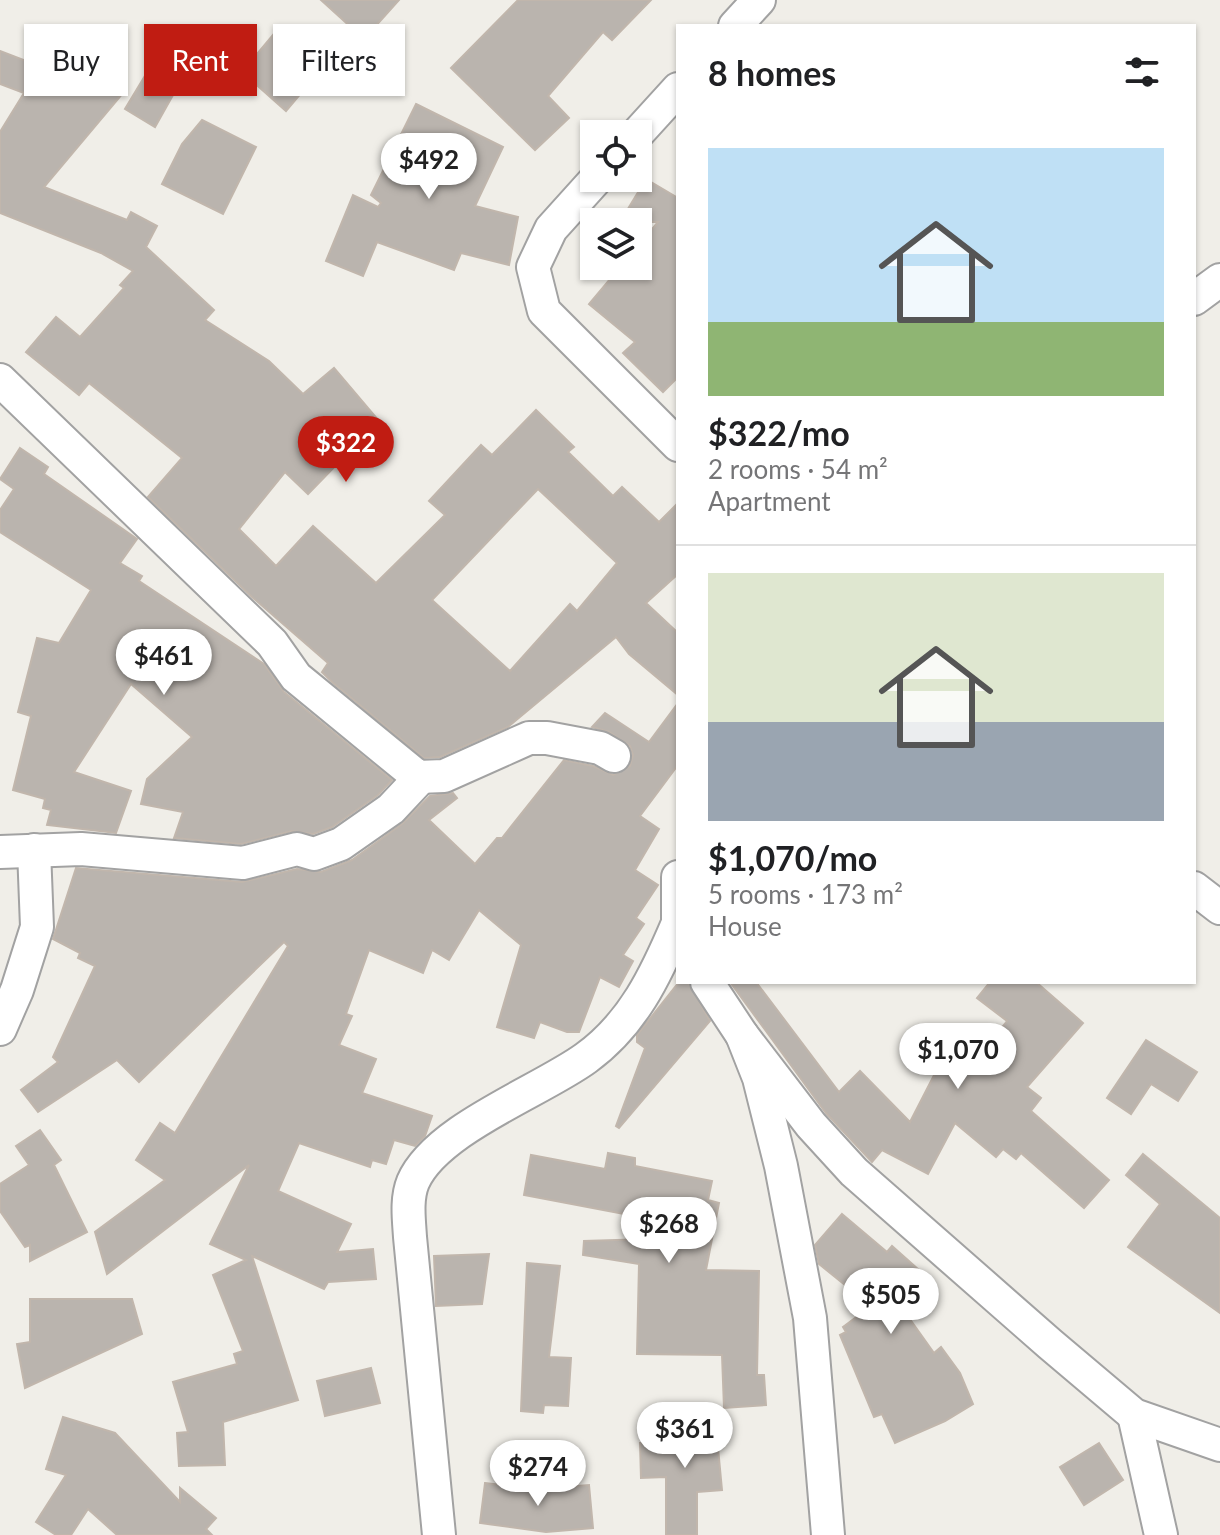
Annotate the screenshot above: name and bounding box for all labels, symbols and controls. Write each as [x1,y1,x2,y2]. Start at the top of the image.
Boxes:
chip: Buy [24,24,128,96]
chip: Rent [144,24,257,96]
chip: Filters [273,24,405,96]
icon: filters [1120,50,1164,94]
text: 8 homes [708,52,836,93]
map controls [580,120,652,280]
button: locate [580,120,652,192]
pin: $492 [382,133,476,201]
text: $492 [399,143,459,175]
icon: home [864,200,1008,344]
button: layers [580,208,652,280]
text: $322/mo [708,412,850,453]
pin: $322 [299,416,393,484]
text: $322 [316,426,376,458]
text: 2 rooms · 54 m² [708,453,888,485]
text: Apartment [708,485,831,517]
icon: home [864,625,1008,769]
pin: $461 [117,629,211,697]
text: $461 [134,639,194,671]
text: $1,070/mo [708,837,877,878]
text: 5 rooms · 173 m² [708,878,903,910]
text: House [708,910,782,942]
pin: $1,070 [893,1023,1023,1091]
text: $1,070 [917,1033,999,1065]
pin: $268 [622,1197,716,1265]
text: $268 [639,1207,699,1239]
pin: $505 [844,1268,938,1336]
text: $505 [861,1278,921,1310]
pin: $361 [638,1402,732,1470]
text: $361 [655,1412,715,1444]
pin: $274 [491,1440,585,1508]
text: $274 [508,1450,568,1482]

